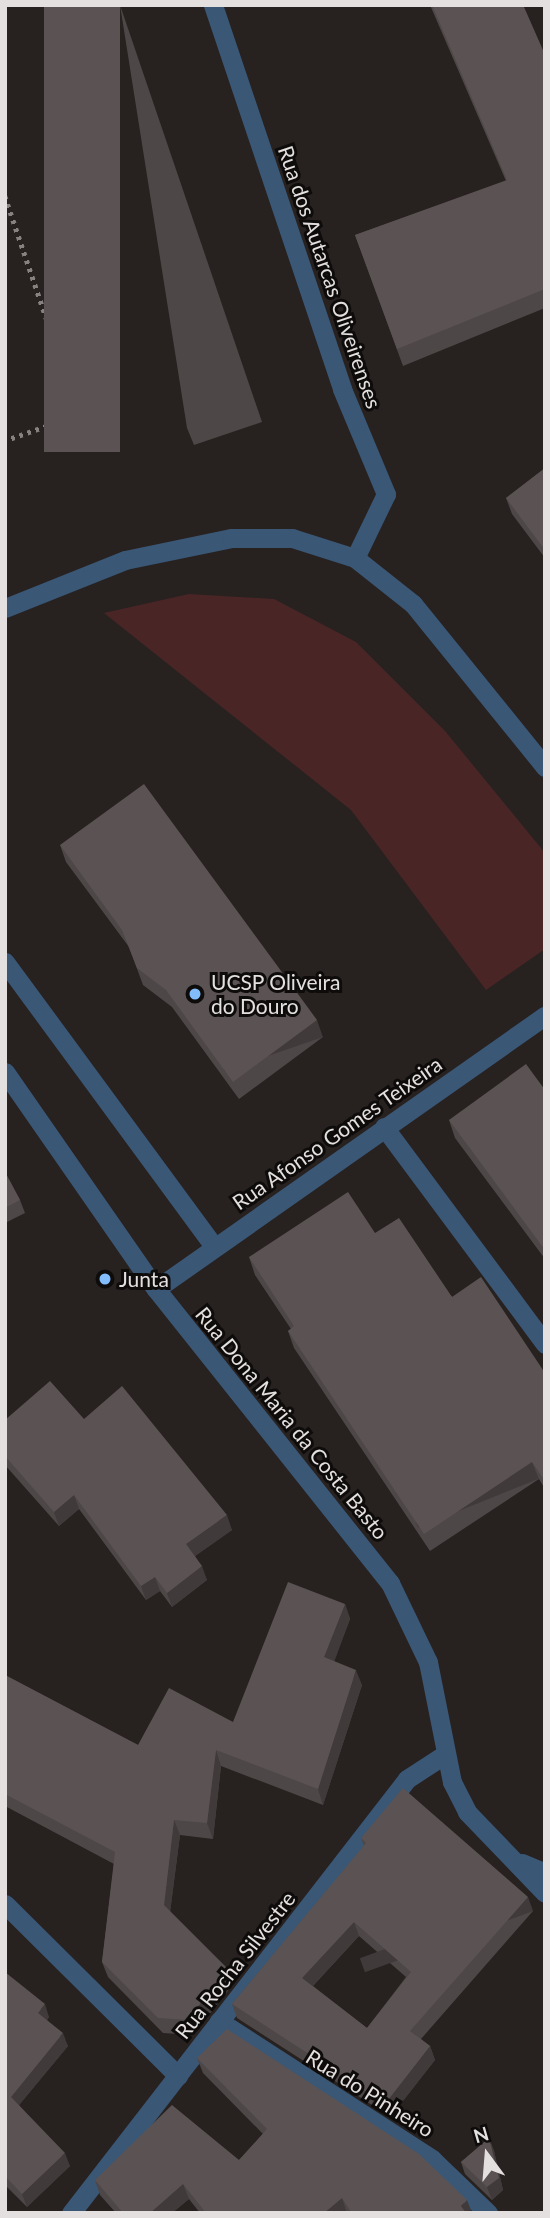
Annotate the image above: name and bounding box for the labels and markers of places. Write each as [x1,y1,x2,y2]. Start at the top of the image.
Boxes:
place label: UCSP Oliveira do Douro [211,969,341,1019]
marker: UCSP Oliveira do Douro [185,984,205,1004]
place label: Junta [119,1266,169,1292]
marker: Junta [97,1271,113,1287]

